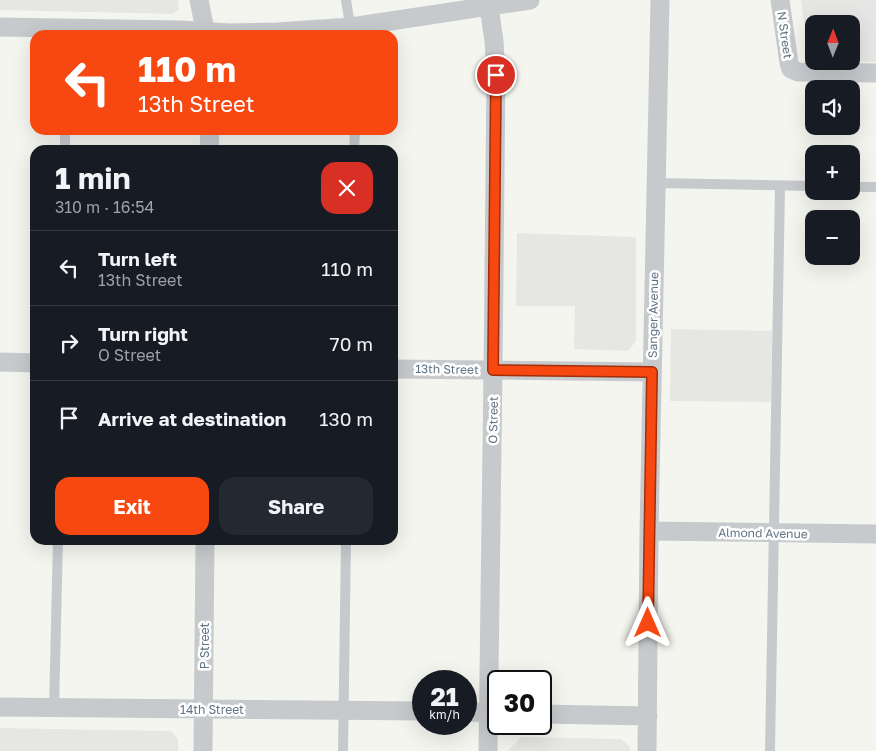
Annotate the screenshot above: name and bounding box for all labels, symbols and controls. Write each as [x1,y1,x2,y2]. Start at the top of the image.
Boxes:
street label: N Street [774,10,796,60]
north arrow [805,15,860,70]
map controls [805,15,860,265]
text: 110 m [138,48,236,90]
icon: left [55,50,120,115]
pin [475,54,517,96]
icon: arrive [482,61,510,89]
button: sound [805,80,860,135]
text: 13th Street [138,90,255,117]
button: + [805,145,860,200]
text: 1 min [55,160,131,196]
button: close [321,162,373,214]
text: 310 m · 16:54 [55,197,154,217]
button: − [805,210,860,265]
text: Turn left [98,247,177,270]
icon: left [55,254,83,282]
text: 110 m [321,257,373,280]
text: 13th Street [98,270,183,290]
street label: Sanger Avenue [645,272,661,358]
text: Turn right [98,322,188,345]
icon: right [55,329,83,357]
text: 70 m [330,332,373,355]
text: O Street [98,345,161,365]
street label: 13th Street [415,361,479,377]
street label: O Street [485,396,501,444]
icon: arrive [55,404,83,432]
text: Arrive at destination [98,407,286,430]
text: 130 m [319,407,373,430]
button: Exit [55,477,209,535]
button: Share [219,477,373,535]
street label: Almond Avenue [718,525,808,541]
position arrow [621,596,673,648]
street label: P Street [197,623,212,669]
speed limit sign: 30 [487,670,552,735]
text: 21 [430,681,459,712]
street label: 14th Street [180,702,244,717]
text: km/h [429,707,460,722]

